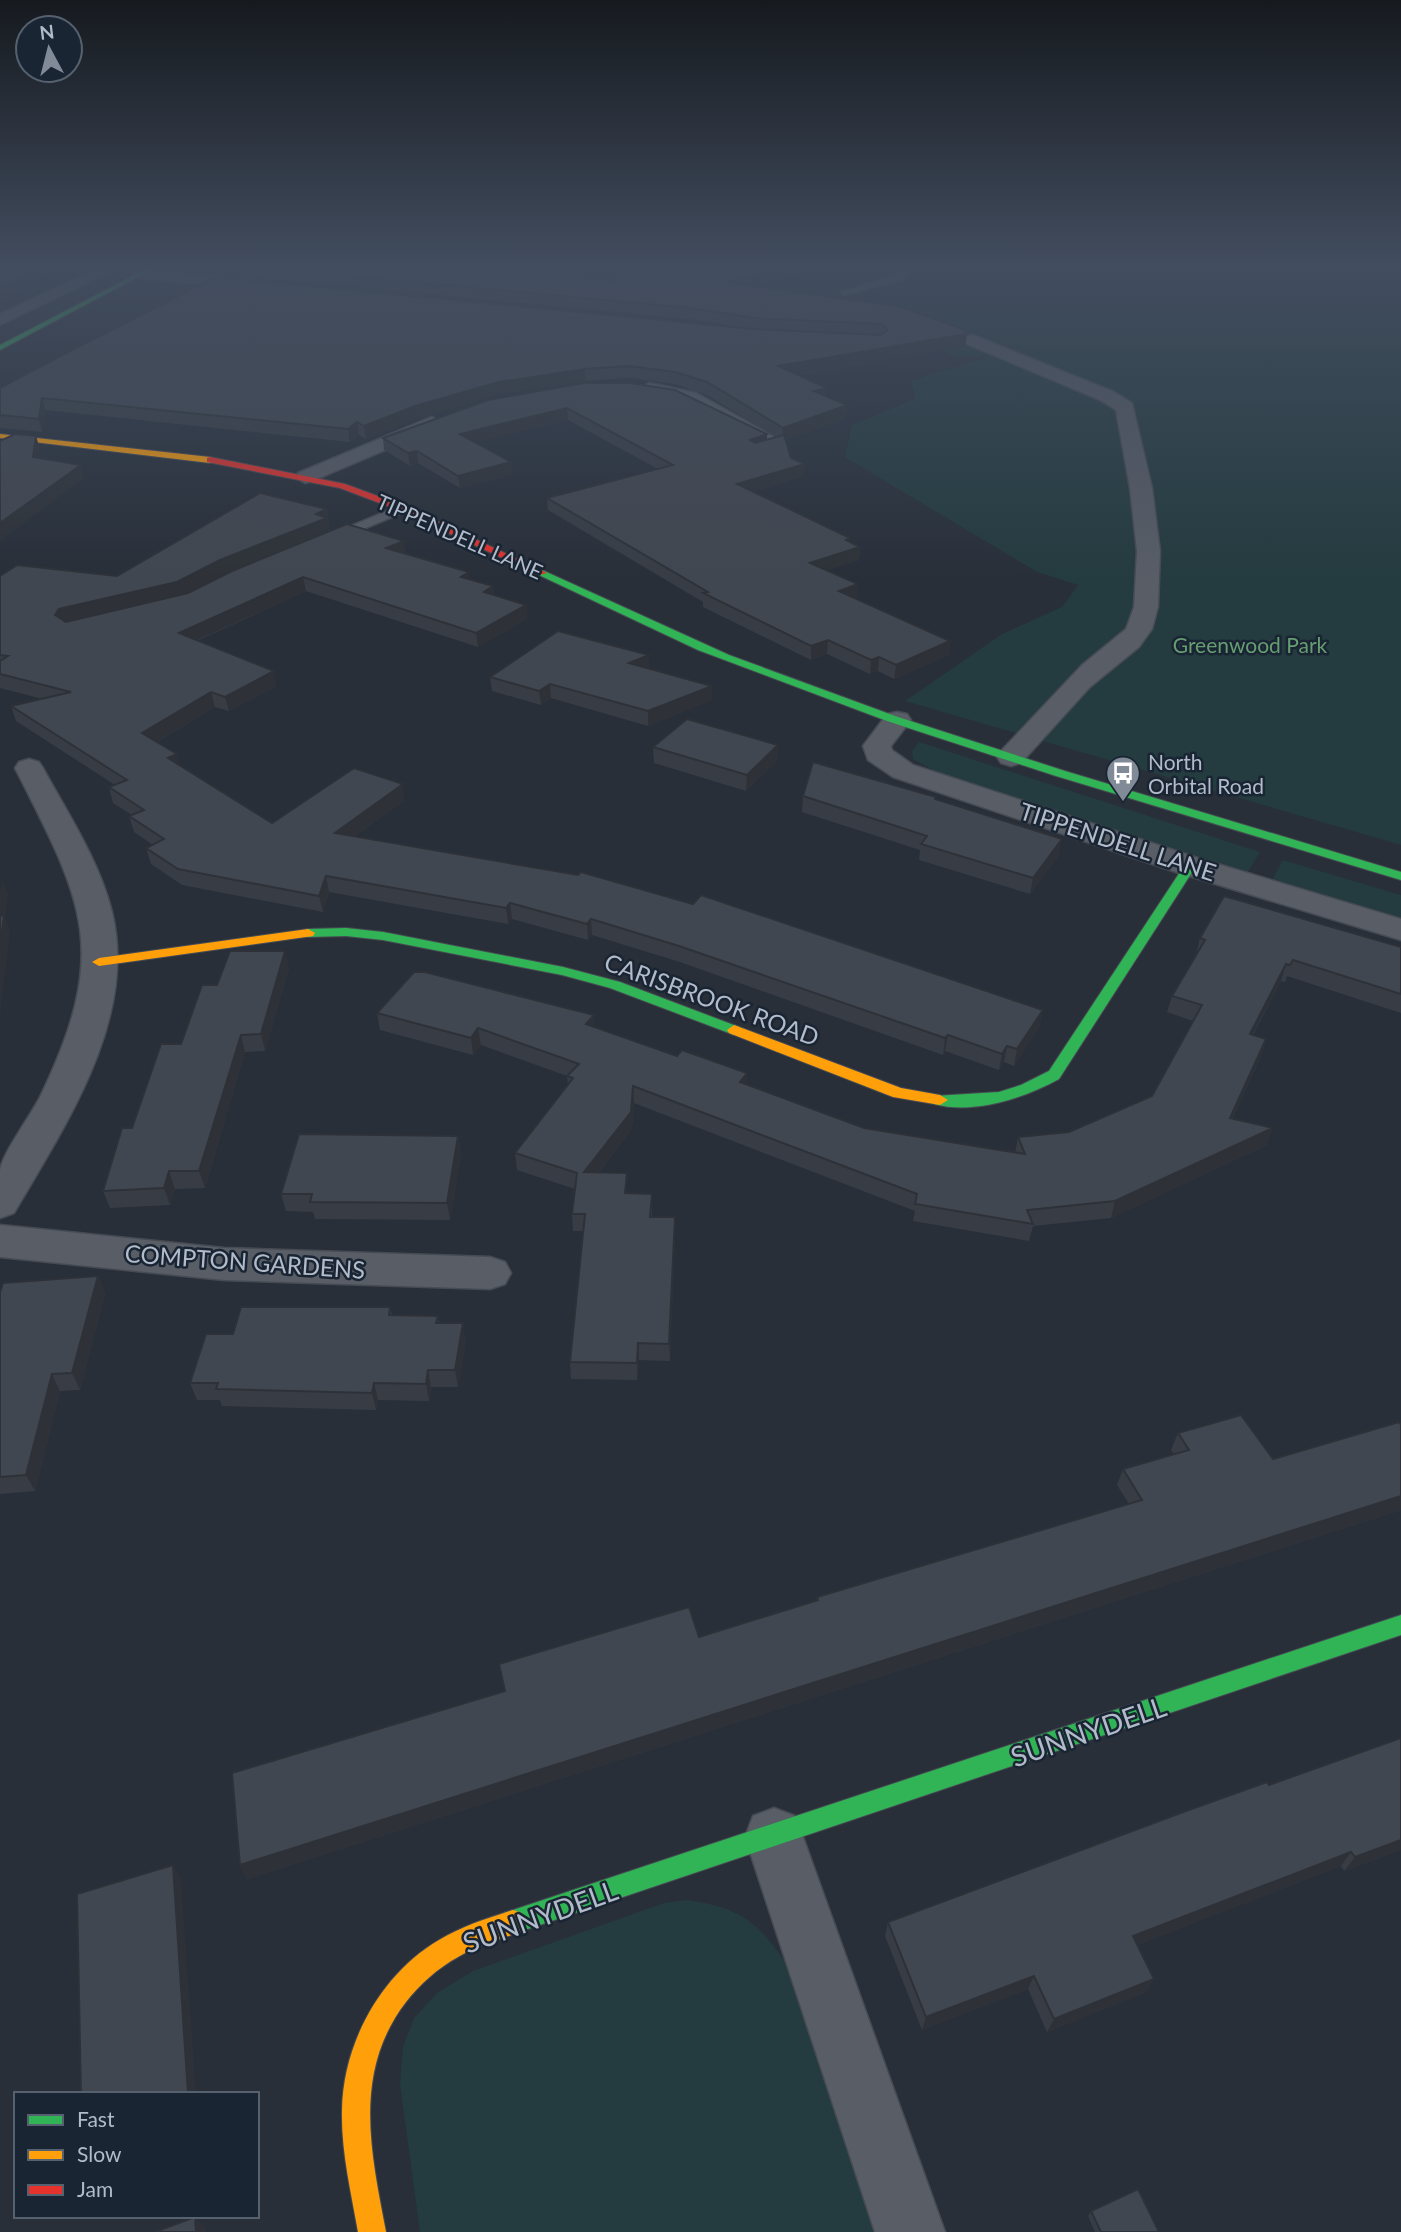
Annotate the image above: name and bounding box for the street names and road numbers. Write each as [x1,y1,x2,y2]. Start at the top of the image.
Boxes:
street label: TIPPENDELL LANE [373,488,547,584]
street label: TIPPENDELL LANE [1016,796,1220,886]
street label: CARISBROOK ROAD [601,947,823,1051]
street label: COMPTON GARDENS [124,1238,366,1284]
street label: SUNNYDELL [1006,1689,1170,1773]
street label: SUNNYDELL [458,1872,622,1960]

